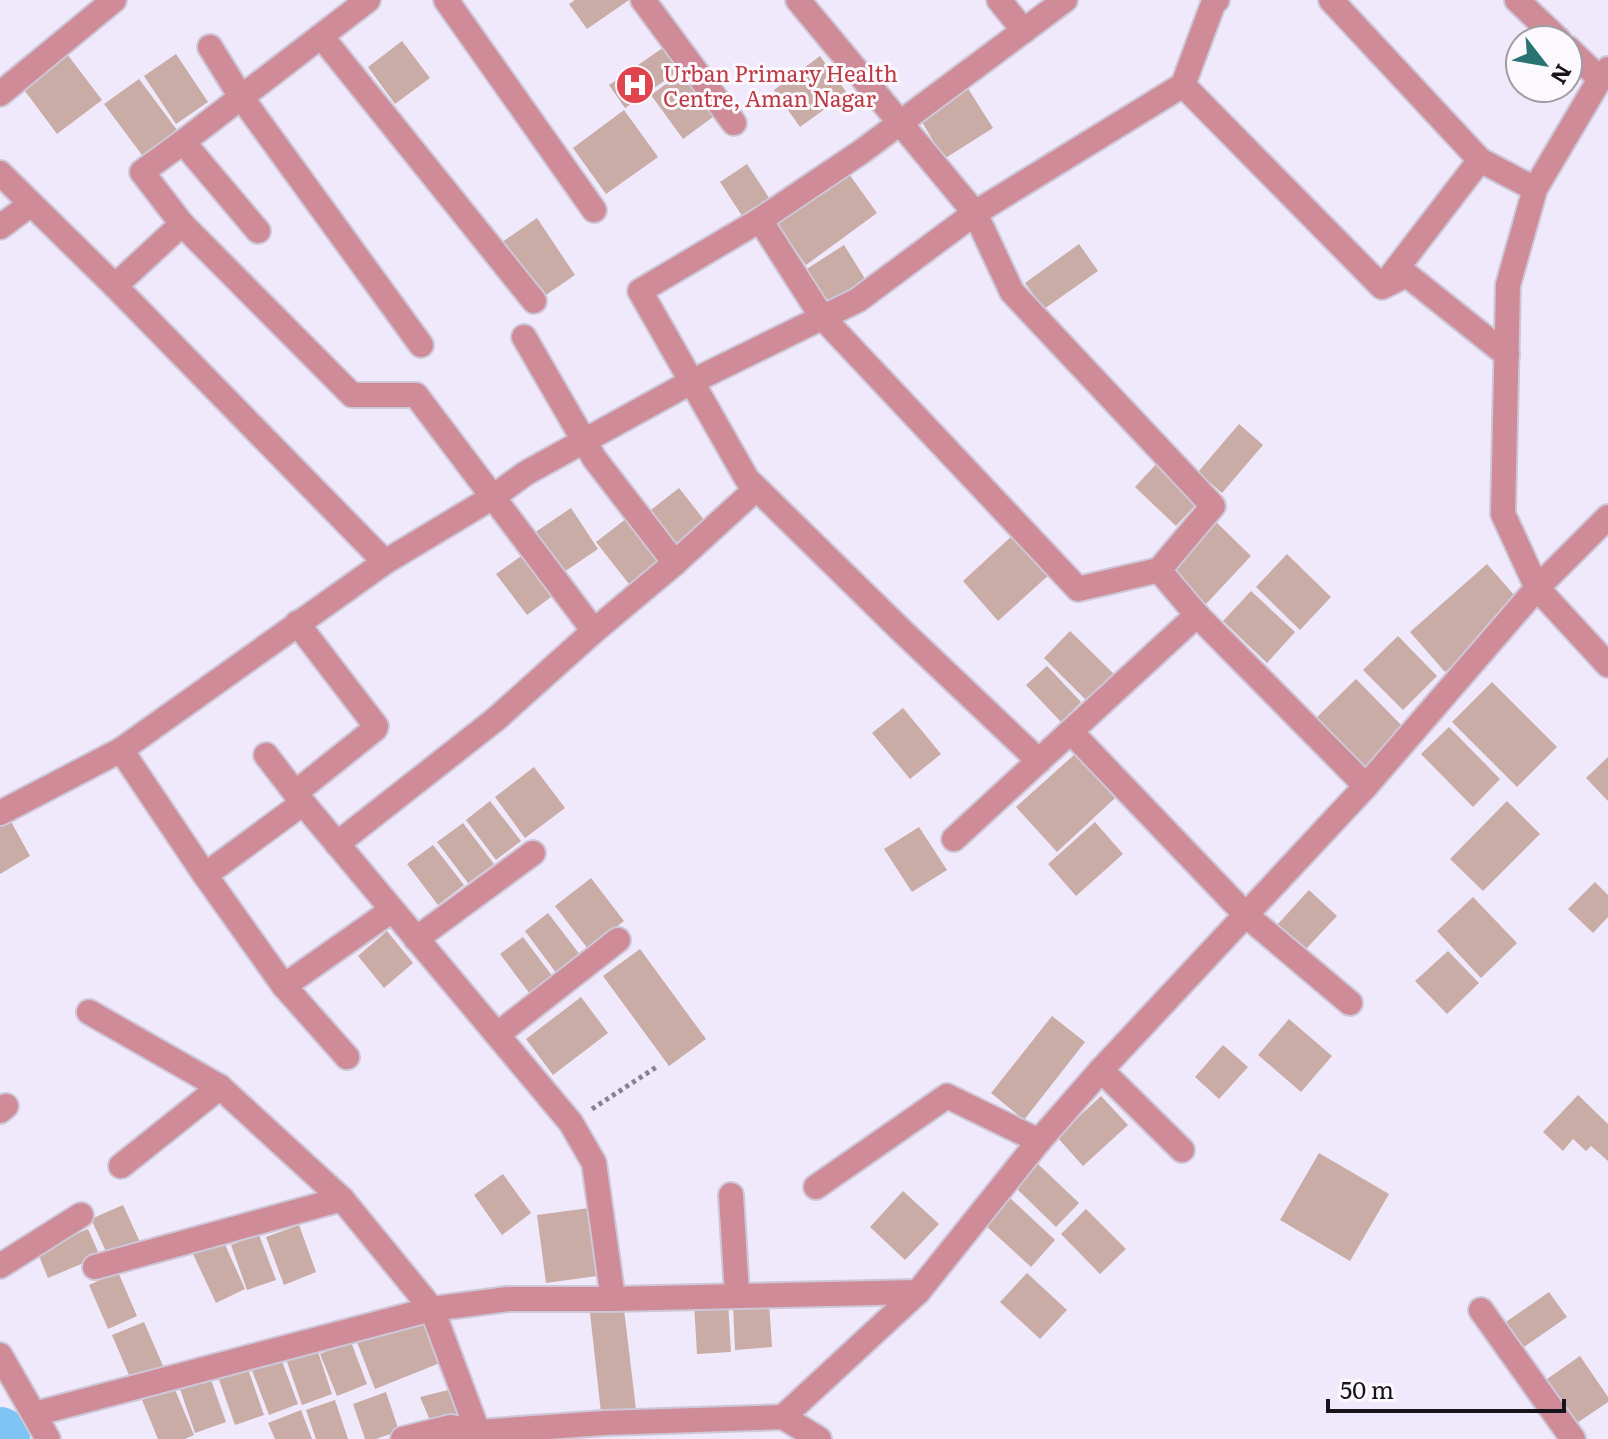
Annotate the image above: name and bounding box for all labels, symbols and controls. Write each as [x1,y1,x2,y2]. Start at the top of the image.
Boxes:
north arrow [1504,24,1584,104]
place label: Urban Primary Health Centre, Aman Nagar [663,56,898,114]
text: N [1544,59,1581,91]
hospital icon: Urban Primary Health Centre, Aman Nagar [614,64,656,106]
scale bar [1328,1363,1564,1413]
text: 50 m [1340,1371,1394,1406]

